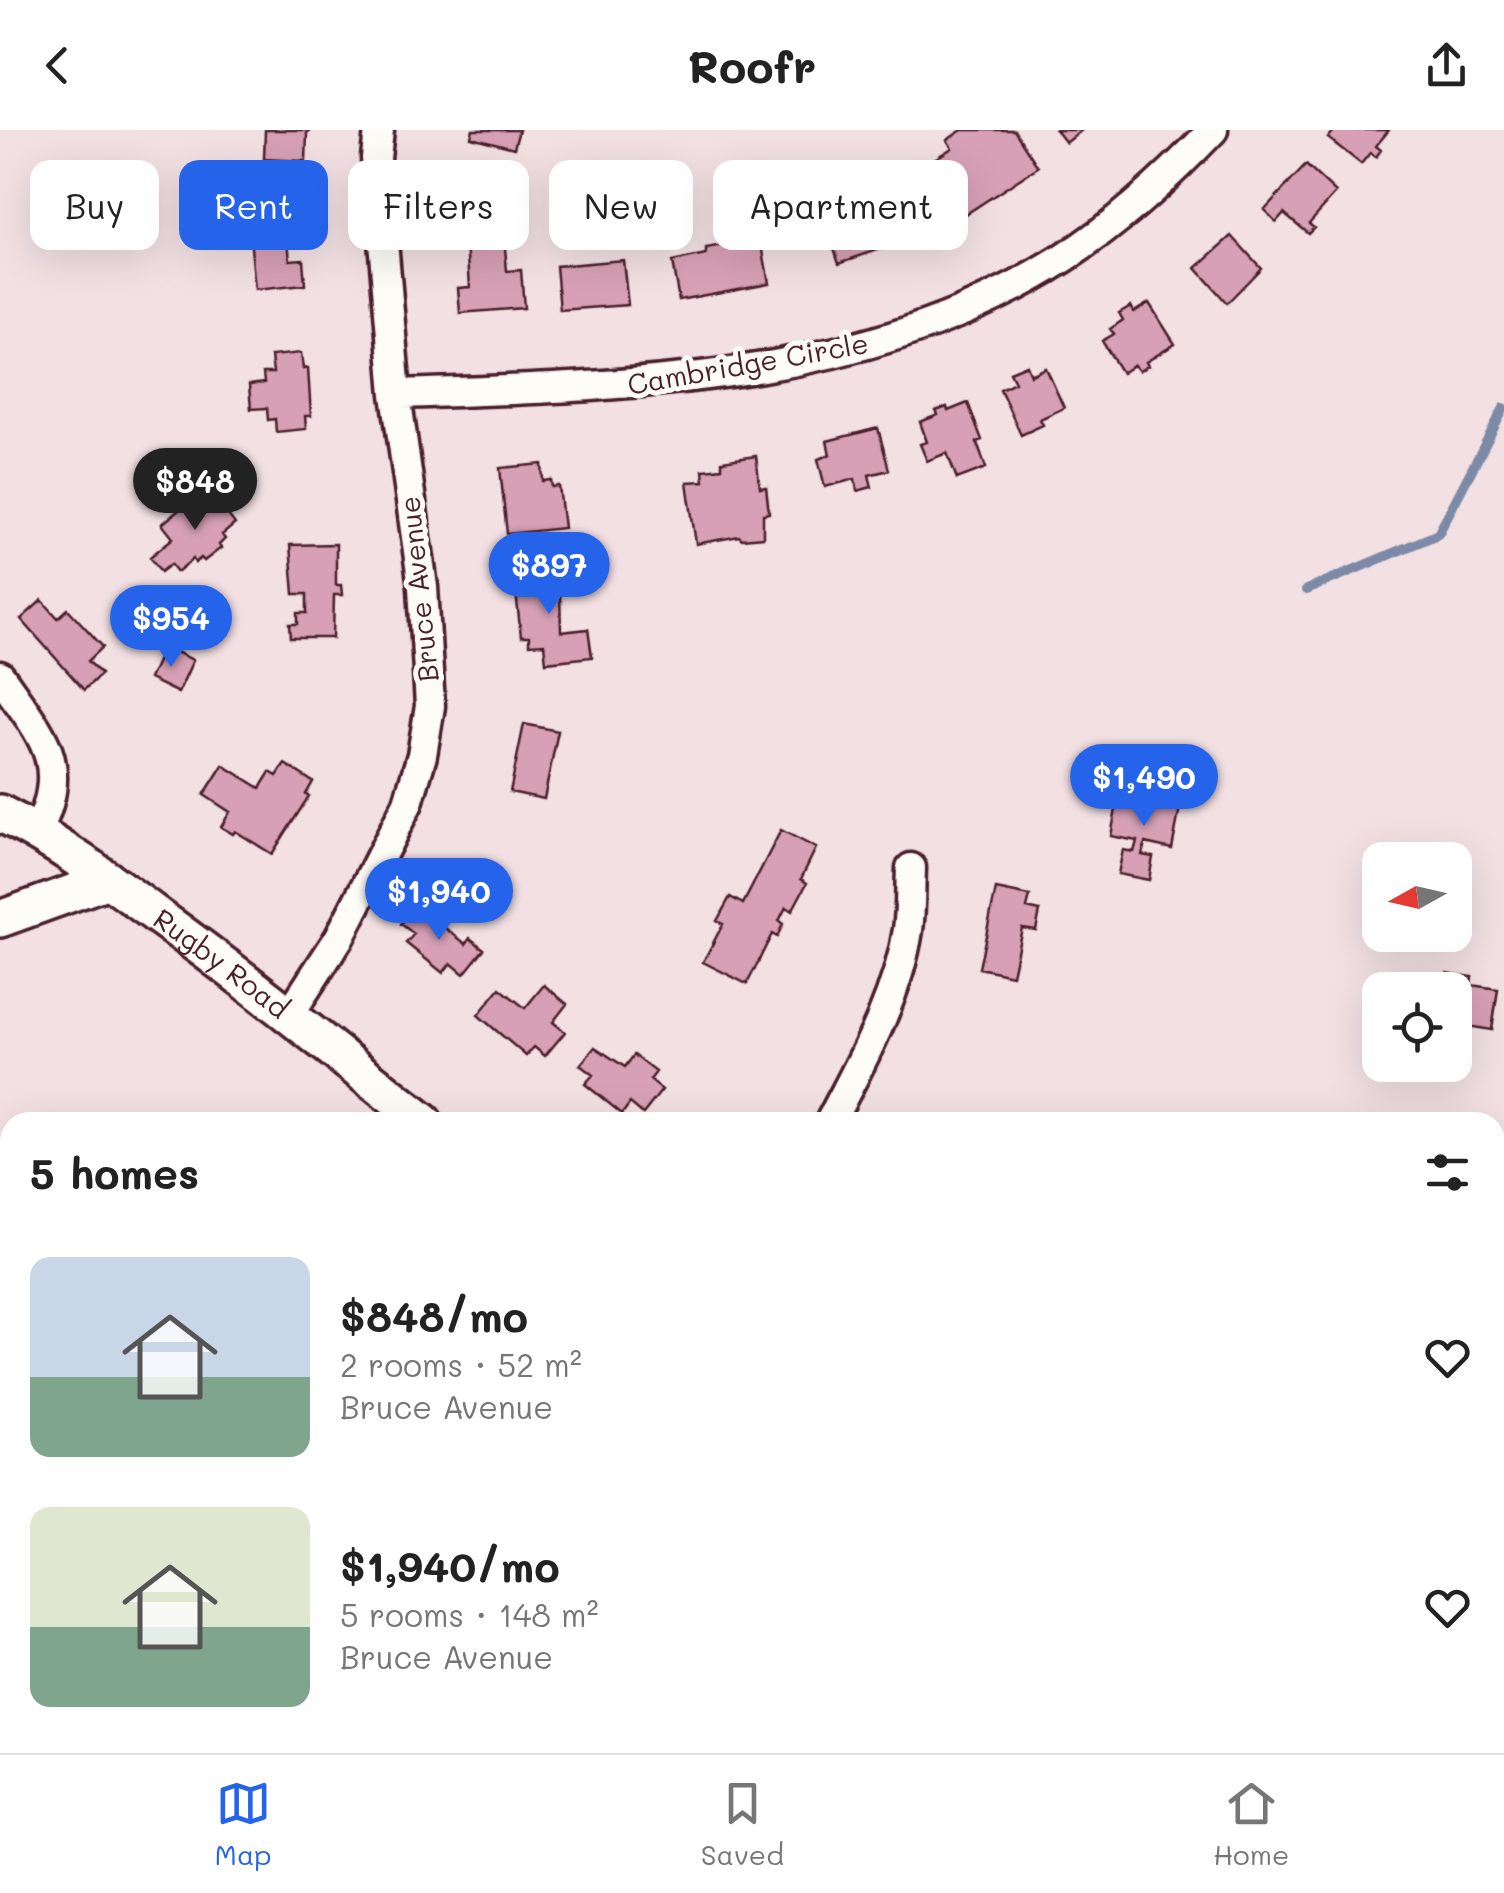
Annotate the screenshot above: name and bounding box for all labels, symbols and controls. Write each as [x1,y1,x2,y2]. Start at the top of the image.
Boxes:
text: Roofr [688,36,816,94]
icon: back [30,38,85,93]
icon: share [1419,38,1474,93]
chip: Buy [30,160,159,250]
chip: Rent [179,160,328,250]
chip: Filters [348,160,529,250]
chip: New [549,160,693,250]
chip: Apartment [713,160,968,250]
street label: Cambridge Circle [625,324,871,402]
pin: $848 [136,448,254,533]
text: $848 [155,459,235,501]
street label: Bruce Avenue [390,495,446,684]
pin: $897 [490,532,608,617]
text: $897 [511,543,587,585]
pin: $954 [112,585,230,670]
text: $954 [132,596,210,638]
pin: $1,490 [1063,744,1225,829]
text: $1,490 [1092,755,1196,797]
north arrow [1362,842,1472,952]
map controls [1362,842,1472,1082]
pin: $1,940 [358,858,520,943]
text: $1,940 [387,869,491,911]
street label: Rugby Road [147,900,297,1026]
button: locate [1362,972,1472,1082]
text: 5 homes [30,1145,199,1200]
icon: filters [1420,1145,1475,1200]
text: $848/mo [340,1288,528,1343]
icon: home [110,1297,230,1417]
icon: heart [1420,1330,1475,1385]
text: 2 rooms · 52 m² [340,1343,582,1385]
text: Bruce Avenue [340,1385,553,1427]
text: $1,940/mo [340,1538,560,1593]
icon: home [110,1547,230,1667]
icon: heart [1420,1580,1475,1635]
text: 5 rooms · 148 m² [340,1593,599,1635]
text: Bruce Avenue [340,1635,553,1677]
tab: Map [215,1776,272,1872]
tab: Saved [701,1776,784,1872]
tab: Home [1213,1776,1289,1872]

